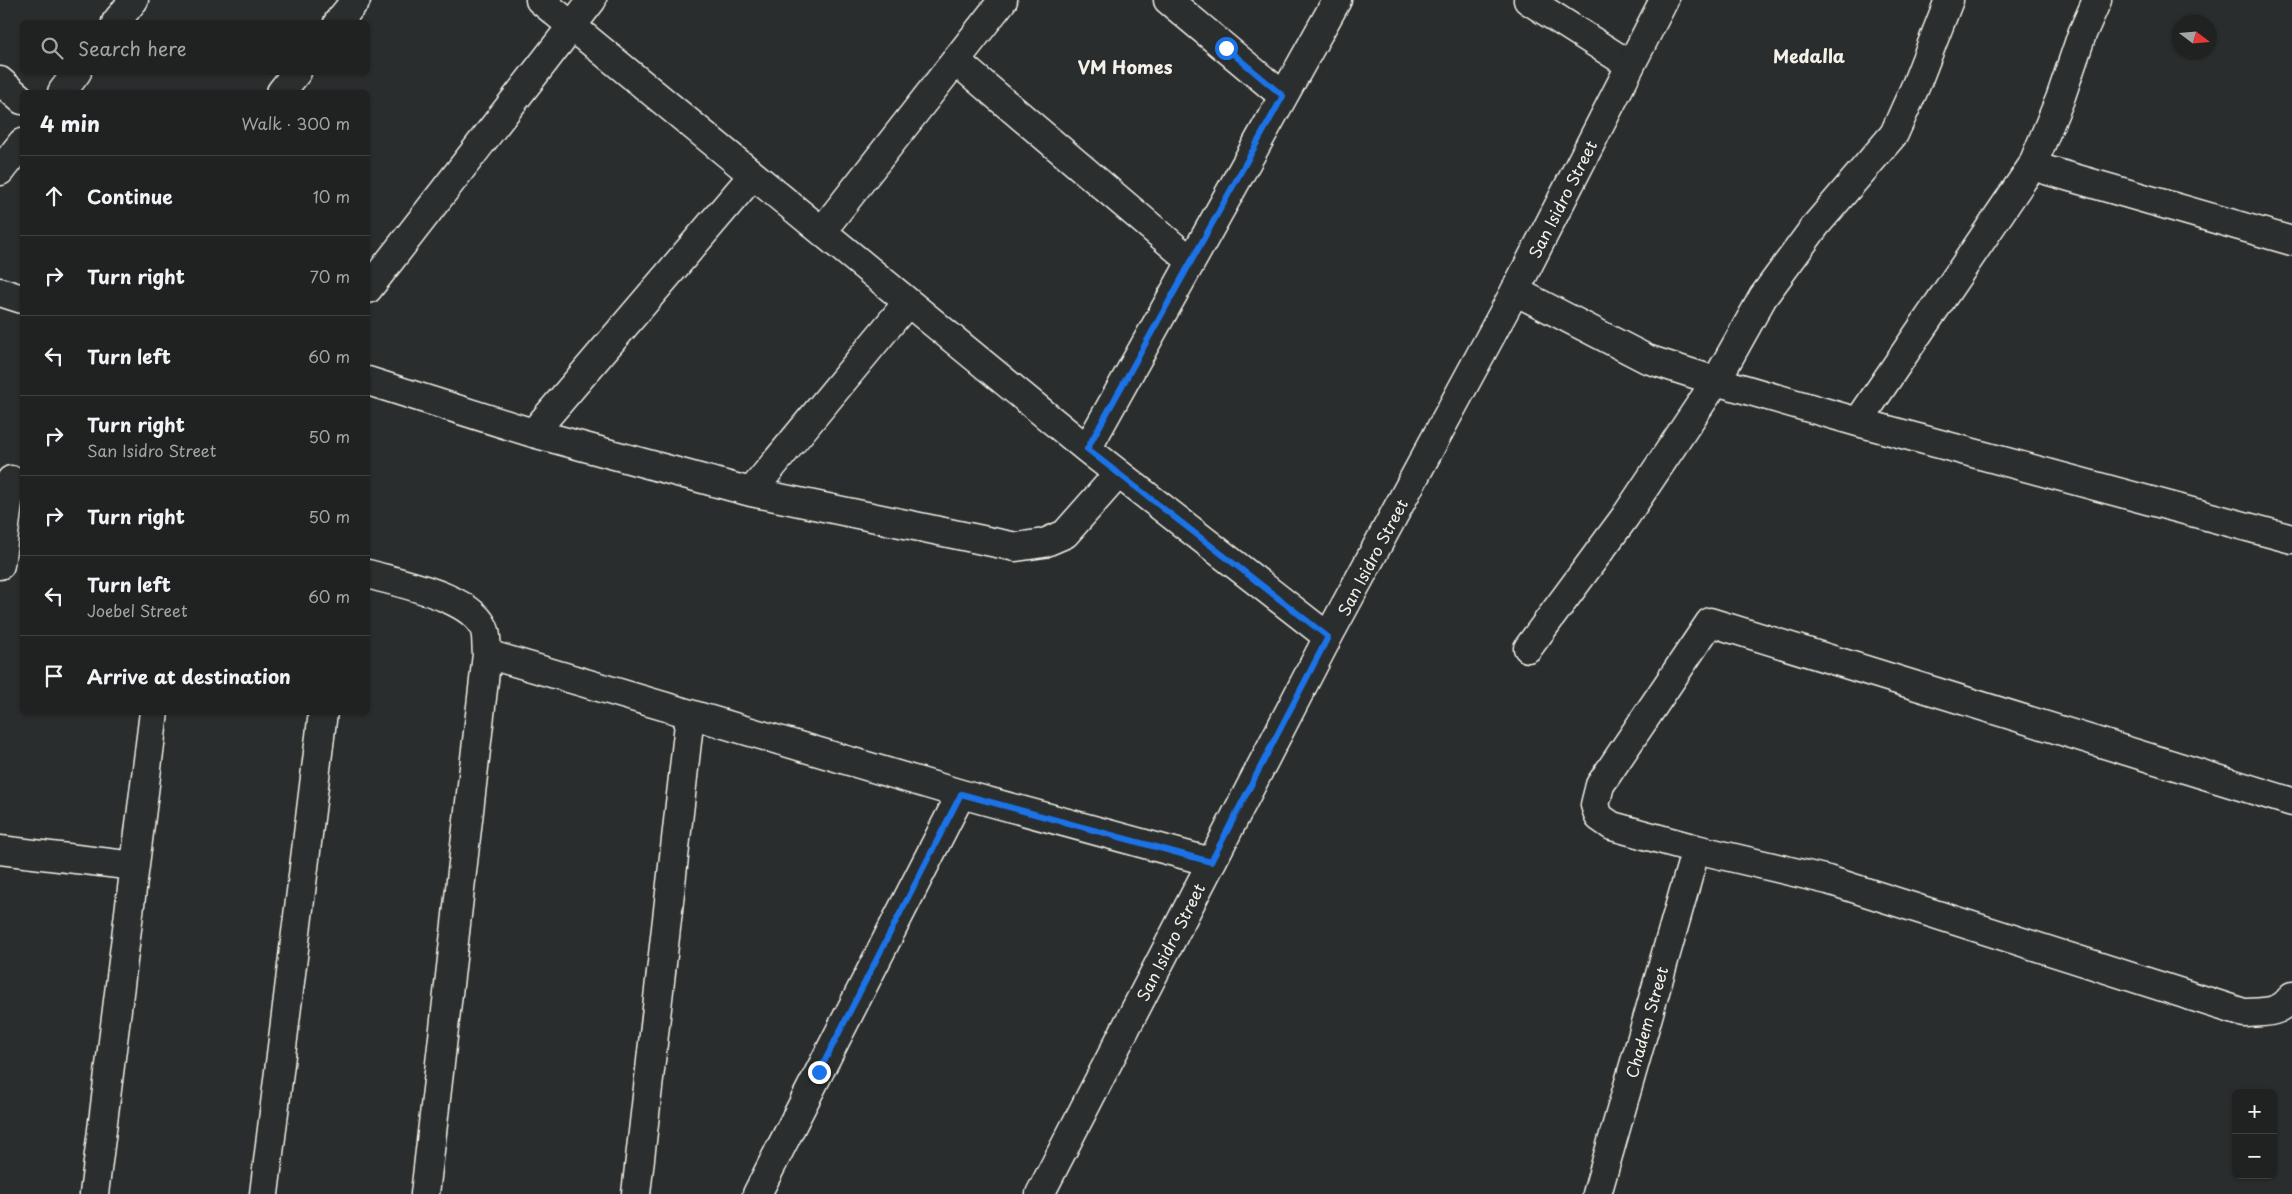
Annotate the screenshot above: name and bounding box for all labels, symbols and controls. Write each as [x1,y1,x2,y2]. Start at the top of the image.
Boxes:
north arrow [2172,15,2217,60]
search box [20,20,370,75]
icon: search [38,34,66,62]
text: Search here [78,34,187,62]
route start [1215,37,1238,60]
district label: Medalla [1773,42,1845,69]
district label: VM Homes [1078,53,1173,80]
text: 4 min [40,107,100,139]
text: Walk · 300 m [241,111,350,135]
street label: San Isidro Street [1522,135,1602,262]
icon: ahead [40,182,68,210]
text: Continue [87,182,173,210]
text: 10 m [313,184,350,208]
icon: right [40,262,68,290]
text: Turn right [87,262,185,290]
text: 70 m [310,264,350,288]
icon: left [40,342,68,370]
text: Turn left [87,342,171,370]
text: 60 m [308,344,350,368]
text: Turn right [87,410,185,438]
icon: right [40,422,68,450]
text: 50 m [309,424,350,448]
text: San Isidro Street [87,438,216,462]
street label: San Isidro Street [1331,494,1413,620]
icon: right [40,502,68,530]
text: Turn right [87,502,185,530]
text: 50 m [309,504,350,528]
text: Turn left [87,570,171,598]
icon: left [40,582,68,610]
text: 60 m [308,584,350,608]
text: Joebel Street [87,598,187,622]
icon: arrive [40,662,68,690]
text: Arrive at destination [87,662,291,690]
street label: San Isidro Street [1130,878,1210,1005]
street label: Chadem Street [1619,963,1674,1081]
route end [808,1061,831,1084]
map controls [2232,1089,2277,1179]
button: + [2232,1089,2277,1134]
button: − [2232,1134,2277,1179]

